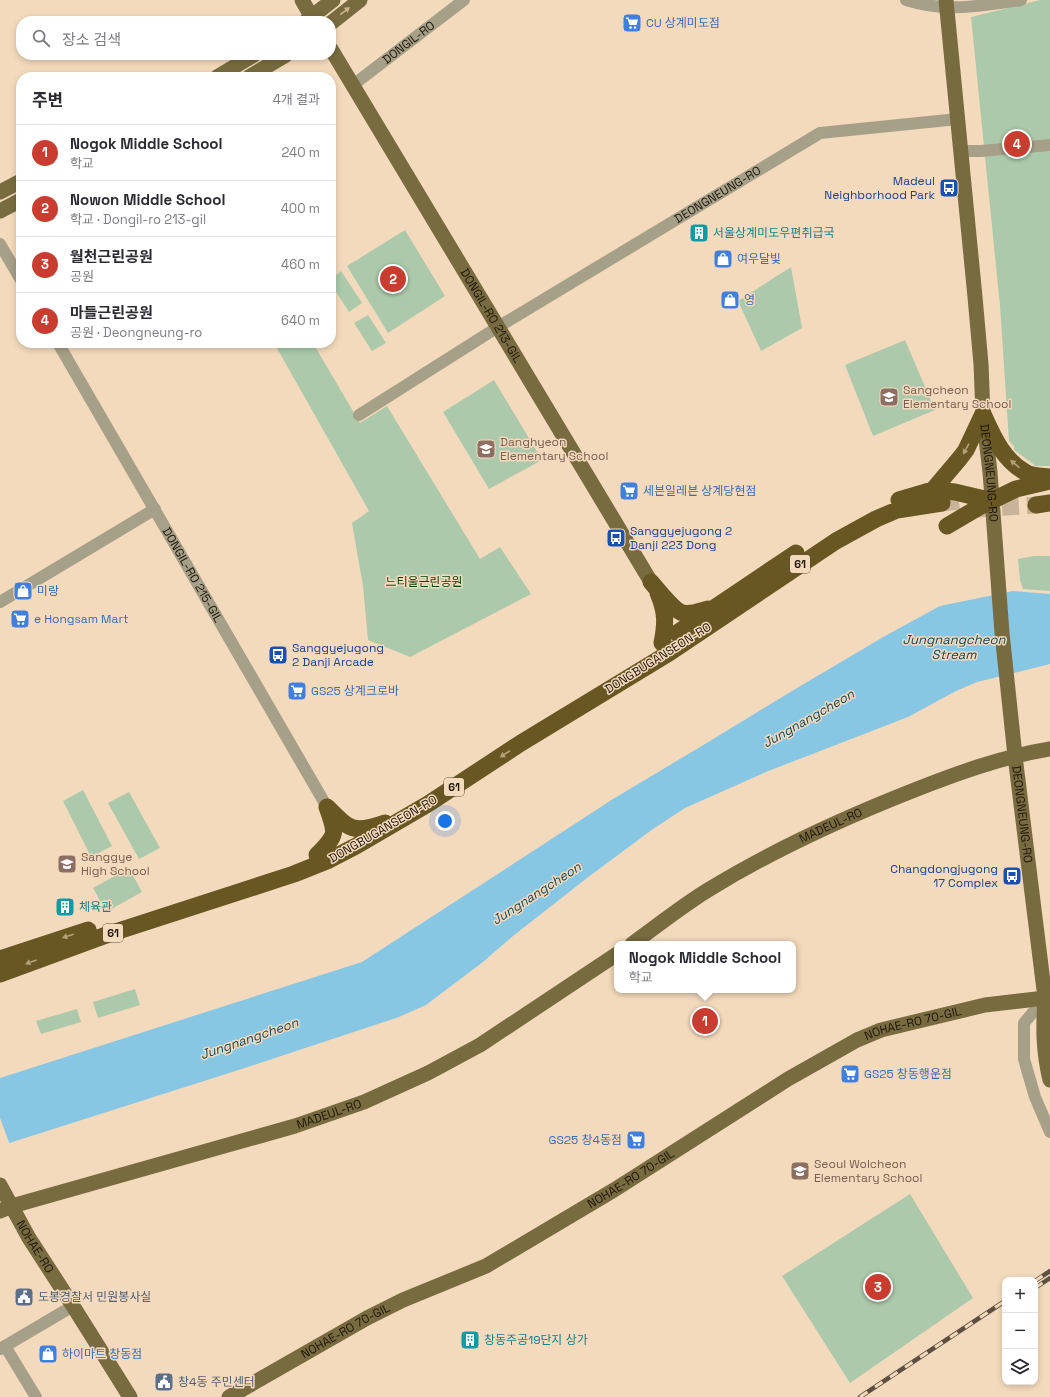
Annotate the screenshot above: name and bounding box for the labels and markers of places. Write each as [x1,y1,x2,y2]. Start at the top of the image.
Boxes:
supermarket icon: CU 상계미도점 [621,12,643,34]
place label: CU 상계미도점 [646,15,720,31]
pin: 4 [1004,129,1030,159]
place label: Madeul Neighborhood Park [824,173,936,203]
bus stop icon: Madeul Neighborhood Park [938,177,960,199]
building icon: 서울상계미도우편취급국 [688,222,710,244]
place label: 서울상계미도우편취급국 [713,225,834,241]
shop icon: 여우달빛 [712,248,734,270]
place label: 여우달빛 [737,251,781,267]
pin: 2 [380,264,406,294]
shop icon: 영 [719,289,741,311]
place label: 영 [744,292,755,308]
place label: Sangcheon Elementary School [903,382,1011,412]
school or university icon: Sangcheon Elementary School [878,386,900,408]
place label: Danghyeon Elementary School [500,434,608,464]
school or university icon: Danghyeon Elementary School [475,438,497,460]
supermarket icon: 세븐일레븐 상계당현점 [618,480,640,502]
place label: 세븐일레븐 상계당현점 [643,483,757,499]
place label: Sanggyejugong 2 Danji 223 Dong [630,523,732,553]
bus stop icon: Sanggyejugong 2 Danji 223 Dong [605,527,627,549]
shop icon: 미랑 [12,580,34,602]
place label: 미랑 [37,583,59,599]
supermarket icon: e Hongsam Mart [9,608,31,630]
place label: e Hongsam Mart [34,611,128,627]
place label: Sanggyejugong 2 Danji Arcade [292,640,384,670]
bus stop icon: Sanggyejugong 2 Danji Arcade [267,644,289,666]
supermarket icon: GS25 상계크로바 [286,680,308,702]
place label: GS25 상계크로바 [311,683,399,699]
place label: Sanggye High School [81,849,150,879]
school or university icon: Sanggye High School [56,853,78,875]
place label: Changdongjugong 17 Complex [890,861,998,891]
bus stop icon: Changdongjugong 17 Complex [1001,865,1023,887]
building icon: 체육관 [54,896,76,918]
place label: 체육관 [79,899,112,915]
pin: 1 [692,1006,718,1036]
supermarket icon: GS25 창동행운점 [839,1063,861,1085]
place label: GS25 창동행운점 [864,1066,952,1082]
supermarket icon: GS25 창4동점 [625,1129,647,1151]
place label: GS25 창4동점 [549,1132,622,1148]
place label: Seoul Wolcheon Elementary School [814,1156,922,1186]
school or university icon: Seoul Wolcheon Elementary School [789,1160,811,1182]
pin: 3 [865,1272,891,1302]
public building icon: 도봉경찰서 민원봉사실 [13,1286,35,1308]
place label: 도봉경찰서 민원봉사실 [38,1289,152,1305]
building icon: 창동주공19단지 상가 [459,1329,481,1351]
place label: 창동주공19단지 상가 [484,1332,588,1348]
shop icon: 하이마트 창동점 [37,1343,59,1365]
place label: 하이마트 창동점 [62,1346,142,1362]
public building icon: 창4동 주민센터 [153,1371,175,1393]
place label: 창4동 주민센터 [178,1374,255,1390]

